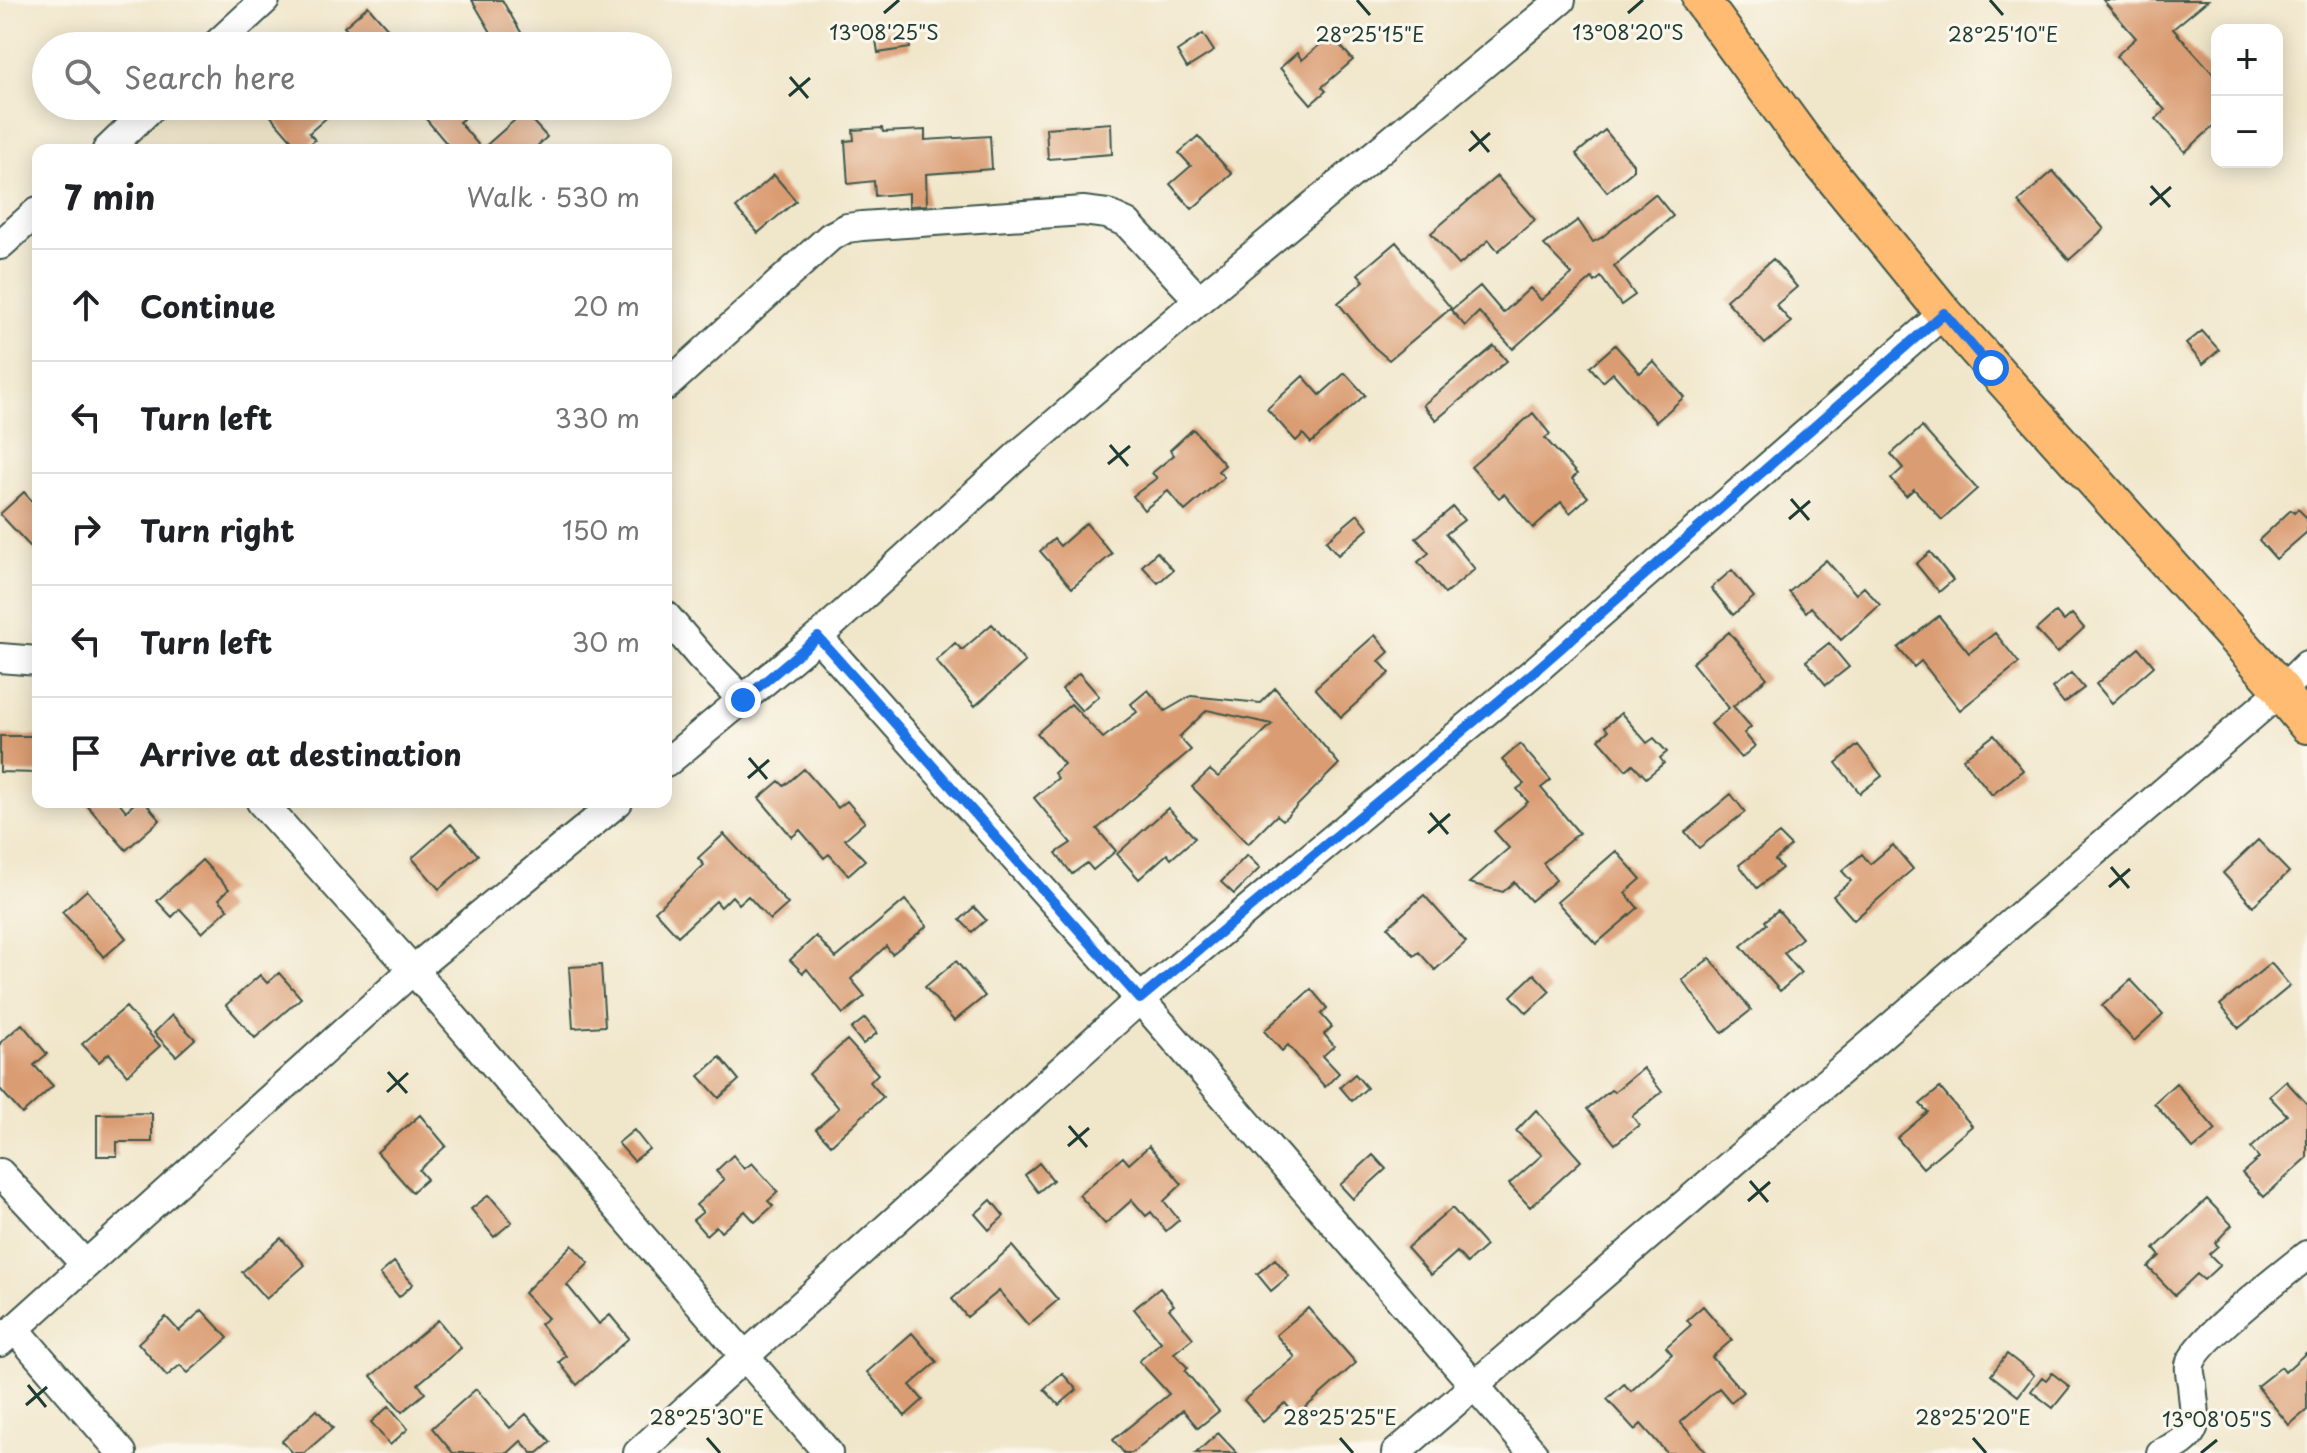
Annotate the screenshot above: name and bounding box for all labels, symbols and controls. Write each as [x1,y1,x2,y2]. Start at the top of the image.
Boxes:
text: 13°08'25"S [829,17,939,47]
text: 13°08'20"S [1572,17,1684,47]
text: 28°25'15"E [1315,19,1425,49]
text: 28°25'10"E [1948,19,2058,49]
map controls [2211,24,2283,168]
button: + [2211,24,2283,96]
search box [32,32,672,120]
icon: search [60,54,104,98]
text: Search here [124,54,296,99]
button: − [2211,96,2283,168]
text: 7 min [64,170,155,222]
text: Walk · 530 m [467,177,640,216]
icon: ahead [64,283,108,327]
text: Continue [140,283,275,328]
text: 20 m [573,286,640,325]
route start [1973,350,2009,386]
icon: left [64,395,108,439]
text: Turn left [140,395,272,440]
text: 330 m [555,398,640,437]
icon: right [64,507,108,551]
text: Turn right [140,507,295,552]
text: 150 m [562,510,640,549]
icon: left [64,619,108,663]
text: Turn left [140,619,272,664]
text: 30 m [572,622,640,661]
route end [725,682,761,718]
icon: arrive [64,731,108,775]
text: Arrive at destination [140,731,462,776]
text: 28°25'30"E [650,1402,764,1432]
text: 28°25'25"E [1283,1402,1397,1432]
text: 28°25'20"E [1915,1402,2031,1432]
text: 13°08'05"S [2162,1404,2272,1434]

